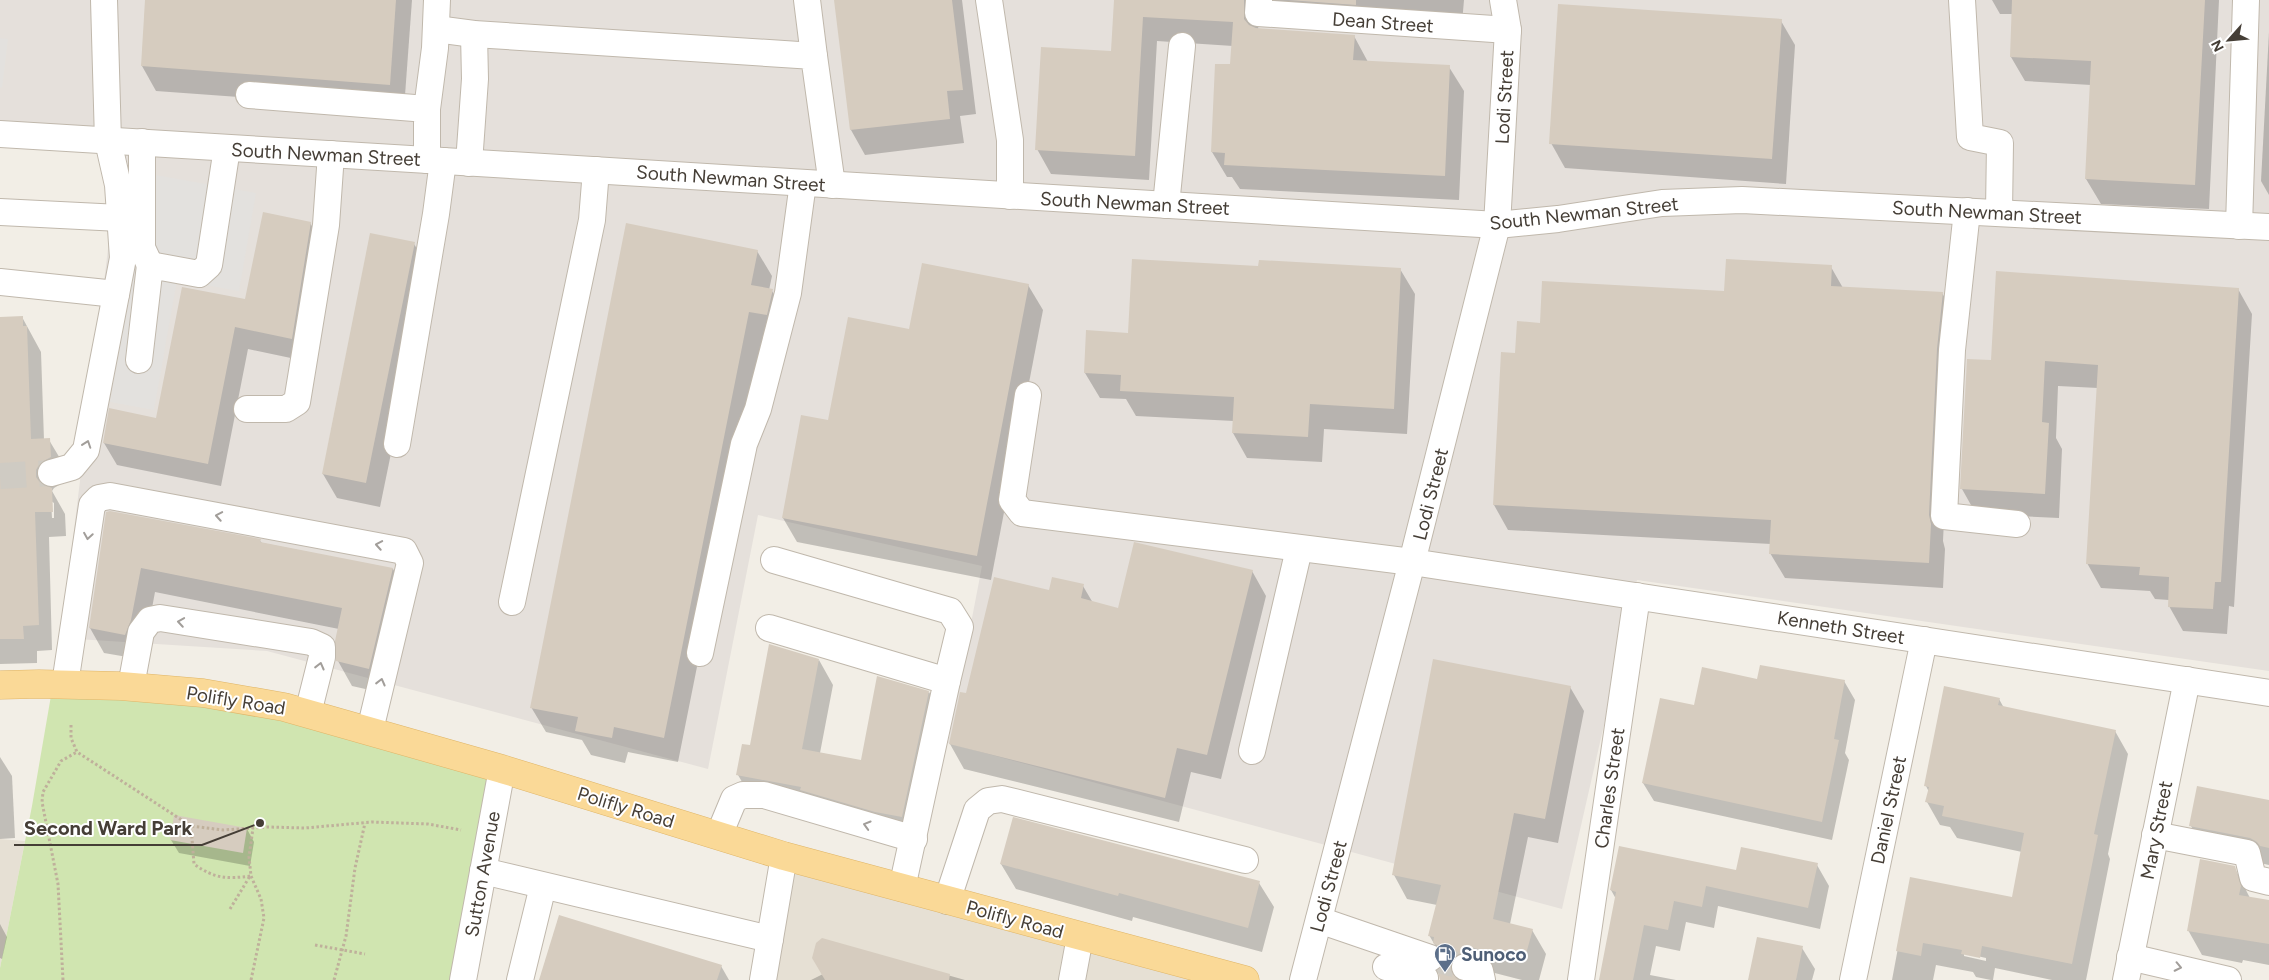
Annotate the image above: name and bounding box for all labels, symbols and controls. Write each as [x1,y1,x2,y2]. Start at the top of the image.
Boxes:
street label: Dean Street [1331,7,1434,38]
north arrow [2204,15,2254,65]
text: N [2208,37,2228,54]
street label: Lodi Street [1491,49,1518,145]
street label: South Newman Street [231,138,421,171]
street label: South Newman Street [635,160,826,197]
street label: South Newman Street [1040,187,1230,220]
street label: South Newman Street [1488,192,1680,235]
street label: South Newman Street [1892,196,2082,229]
one-way arrow [81,441,91,449]
street label: Lodi Street [1408,446,1453,543]
one-way arrow [215,511,223,522]
one-way arrow [83,532,93,540]
one-way arrow [374,541,383,551]
street label: Kenneth Street [1775,606,1906,649]
one-way arrow [176,617,185,627]
one-way arrow [314,662,324,670]
one-way arrow [375,678,386,687]
street label: Polifly Road [185,681,287,720]
street label: Charles Street [1590,726,1629,850]
street label: Daniel Street [1866,754,1911,866]
street label: Mary Street [2136,779,2177,881]
street label: Polifly Road [575,782,677,833]
street label: Sutton Avenue [460,809,505,939]
callout: Second Ward Park [14,810,202,845]
text: Second Ward Park [24,816,192,840]
one-way arrow [864,820,872,830]
street label: Lodi Street [1305,838,1352,935]
street label: Polifly Road [964,895,1066,944]
fuel station icon: Sunoco [1433,942,1457,973]
place label: Sunoco [1461,943,1527,966]
one-way arrow [2174,962,2182,972]

